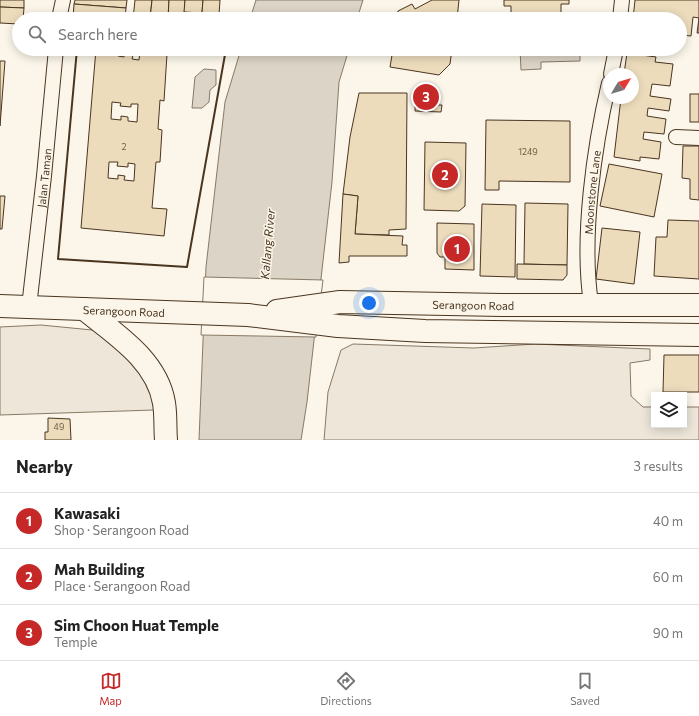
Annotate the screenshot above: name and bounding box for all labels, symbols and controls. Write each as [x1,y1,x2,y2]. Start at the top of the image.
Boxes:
search box [12,12,687,56]
icon: search [26,23,48,45]
text: Search here [58,25,137,43]
north arrow [603,68,639,104]
pin: 3 [413,82,439,112]
house number: 2 [122,141,127,152]
house number: 1249 [518,146,538,157]
street label: Jalan Taman [34,148,53,208]
street label: Moonstone Lane [581,149,602,235]
pin: 2 [432,160,458,190]
water label: Kallang River [257,207,277,280]
pin: 1 [444,234,470,264]
your location [359,293,379,313]
street label: Serangoon Road [432,297,514,312]
street label: Serangoon Road [83,303,165,318]
map controls [651,392,687,428]
button: layers [651,392,687,428]
house number: 49 [54,421,64,432]
text: Nearby [16,456,73,477]
text: 3 results [634,458,683,474]
text: Kawasaki [54,504,120,522]
text: 1 [26,513,32,529]
text: 40 m [653,513,683,529]
text: Shop · Serangoon Road [54,522,189,538]
text: Mah Building [54,560,144,578]
text: 2 [25,569,33,585]
text: 60 m [653,569,683,585]
text: Place · Serangoon Road [54,578,190,594]
text: Sim Choon Huat Temple [54,616,219,634]
text: 3 [25,625,33,641]
text: 90 m [653,625,683,641]
text: Temple [54,634,97,650]
tab: Map [99,670,122,707]
tab: Directions [320,670,372,707]
tab: Saved [570,670,600,707]

